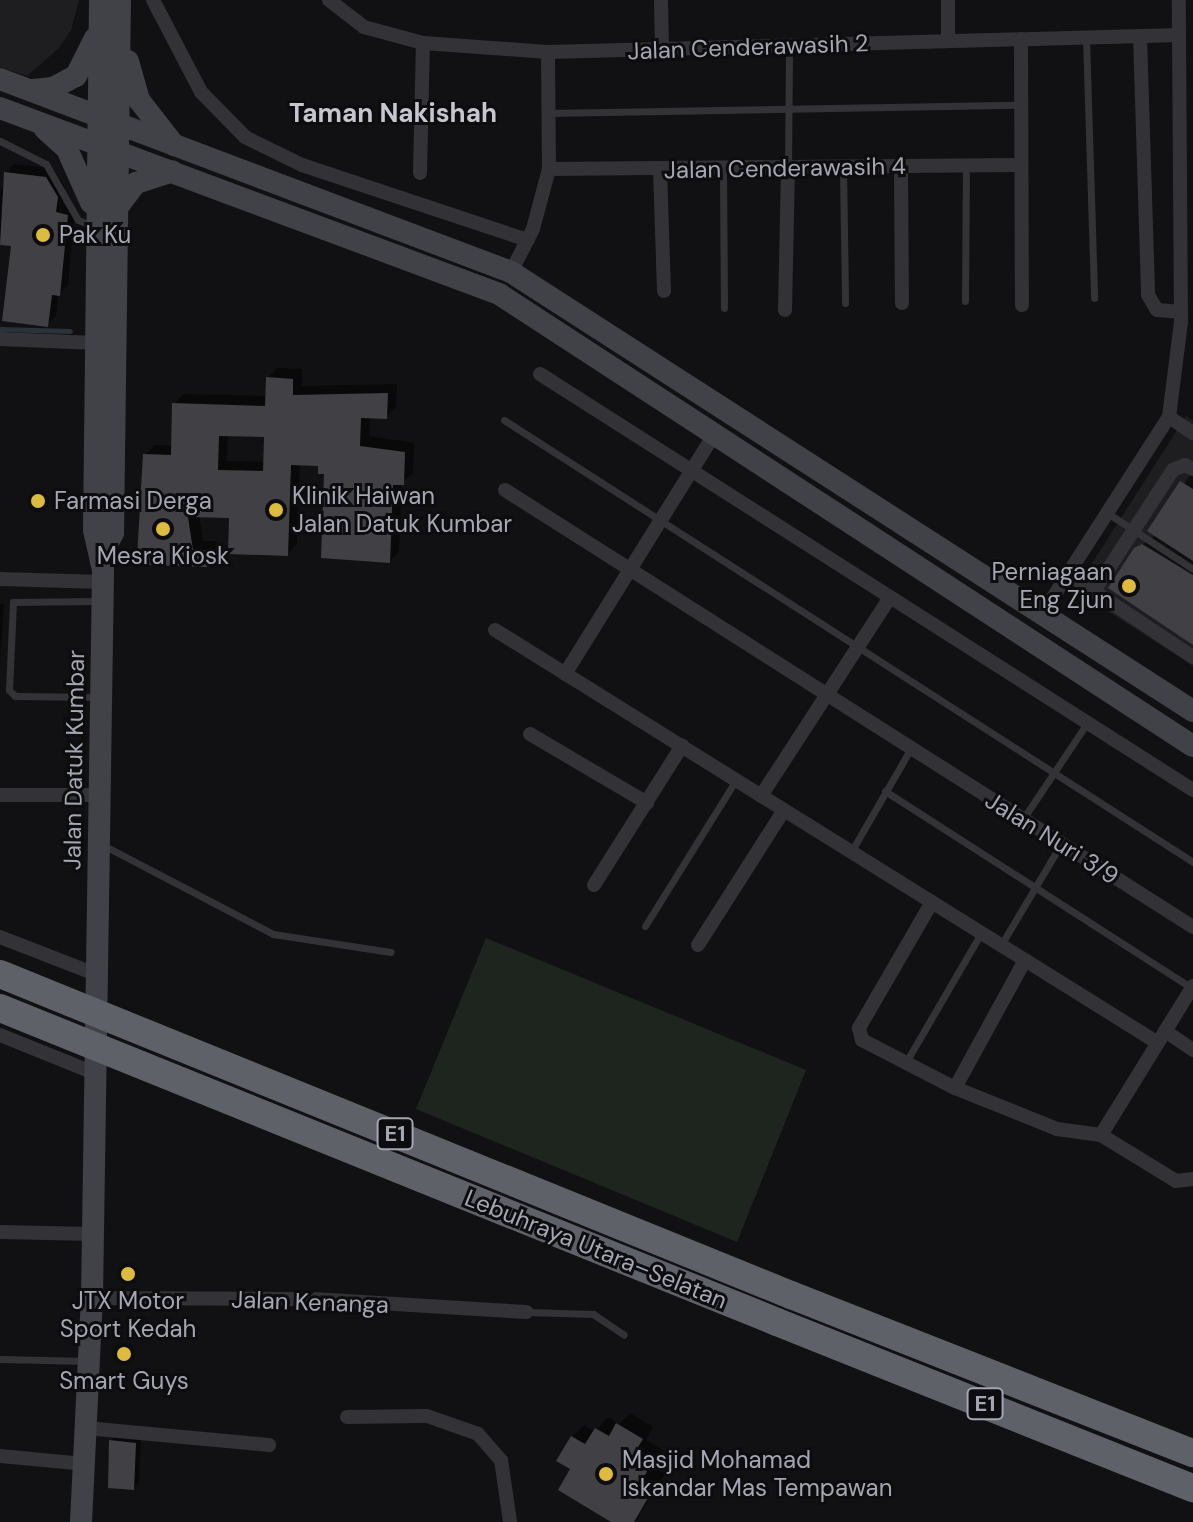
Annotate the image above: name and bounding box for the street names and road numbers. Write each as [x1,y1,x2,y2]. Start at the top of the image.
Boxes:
street label: Jalan Cenderawasih 2 [627,28,869,66]
street label: Jalan Cenderawasih 4 [664,151,906,185]
street label: Jalan Datuk Kumbar [58,650,90,870]
street label: Jalan Nuri 3/9 [980,786,1124,890]
road number: E1 [375,1116,415,1152]
street label: Lebuhraya Utara–Selatan [461,1183,731,1315]
street label: Jalan Kenanga [231,1285,389,1319]
road number: E1 [965,1386,1005,1422]

